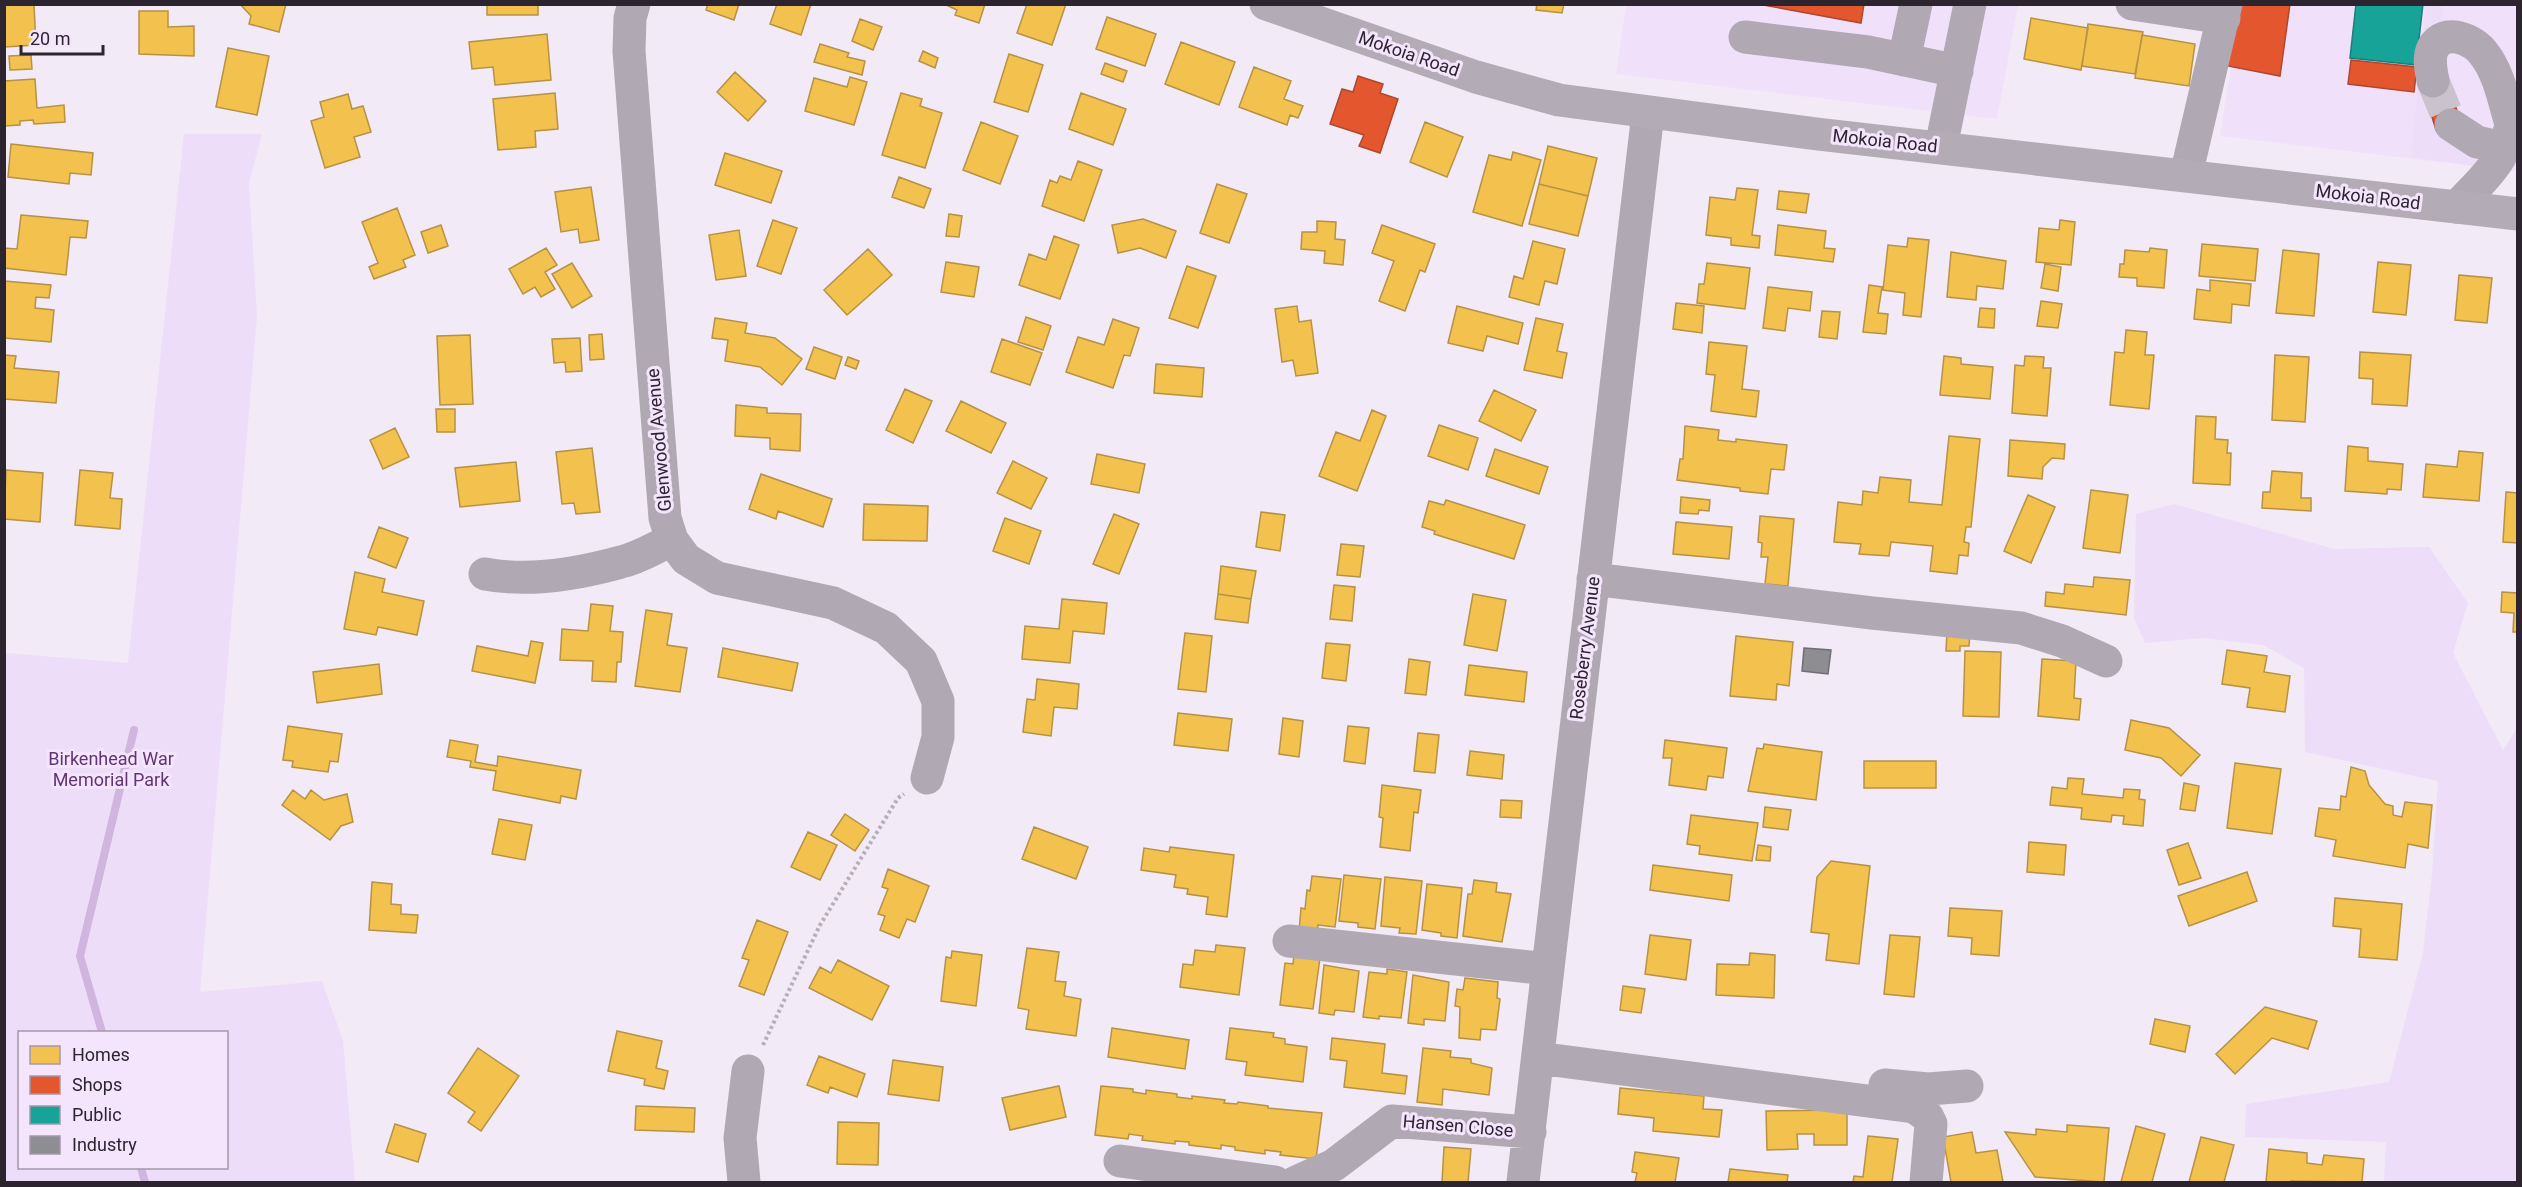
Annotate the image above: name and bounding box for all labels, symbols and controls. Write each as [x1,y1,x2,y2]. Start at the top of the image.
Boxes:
scale bar [21,18,104,56]
street label: Mokoia Road [1356,26,1462,81]
text: 20 m [30,28,70,49]
street label: Mokoia Road [1832,125,1939,156]
street label: Mokoia Road [2315,180,2422,213]
street label: Glenwood Avenue [642,368,675,513]
street label: Roseberry Avenue [1565,575,1604,721]
park label: Birkenhead War Memorial Park [48,748,174,790]
legend [18,1031,228,1169]
text: Homes [72,1044,130,1065]
text: Shops [72,1074,122,1095]
text: Public [72,1104,122,1125]
street label: Hansen Close [1402,1110,1514,1141]
text: Industry [72,1134,137,1155]

